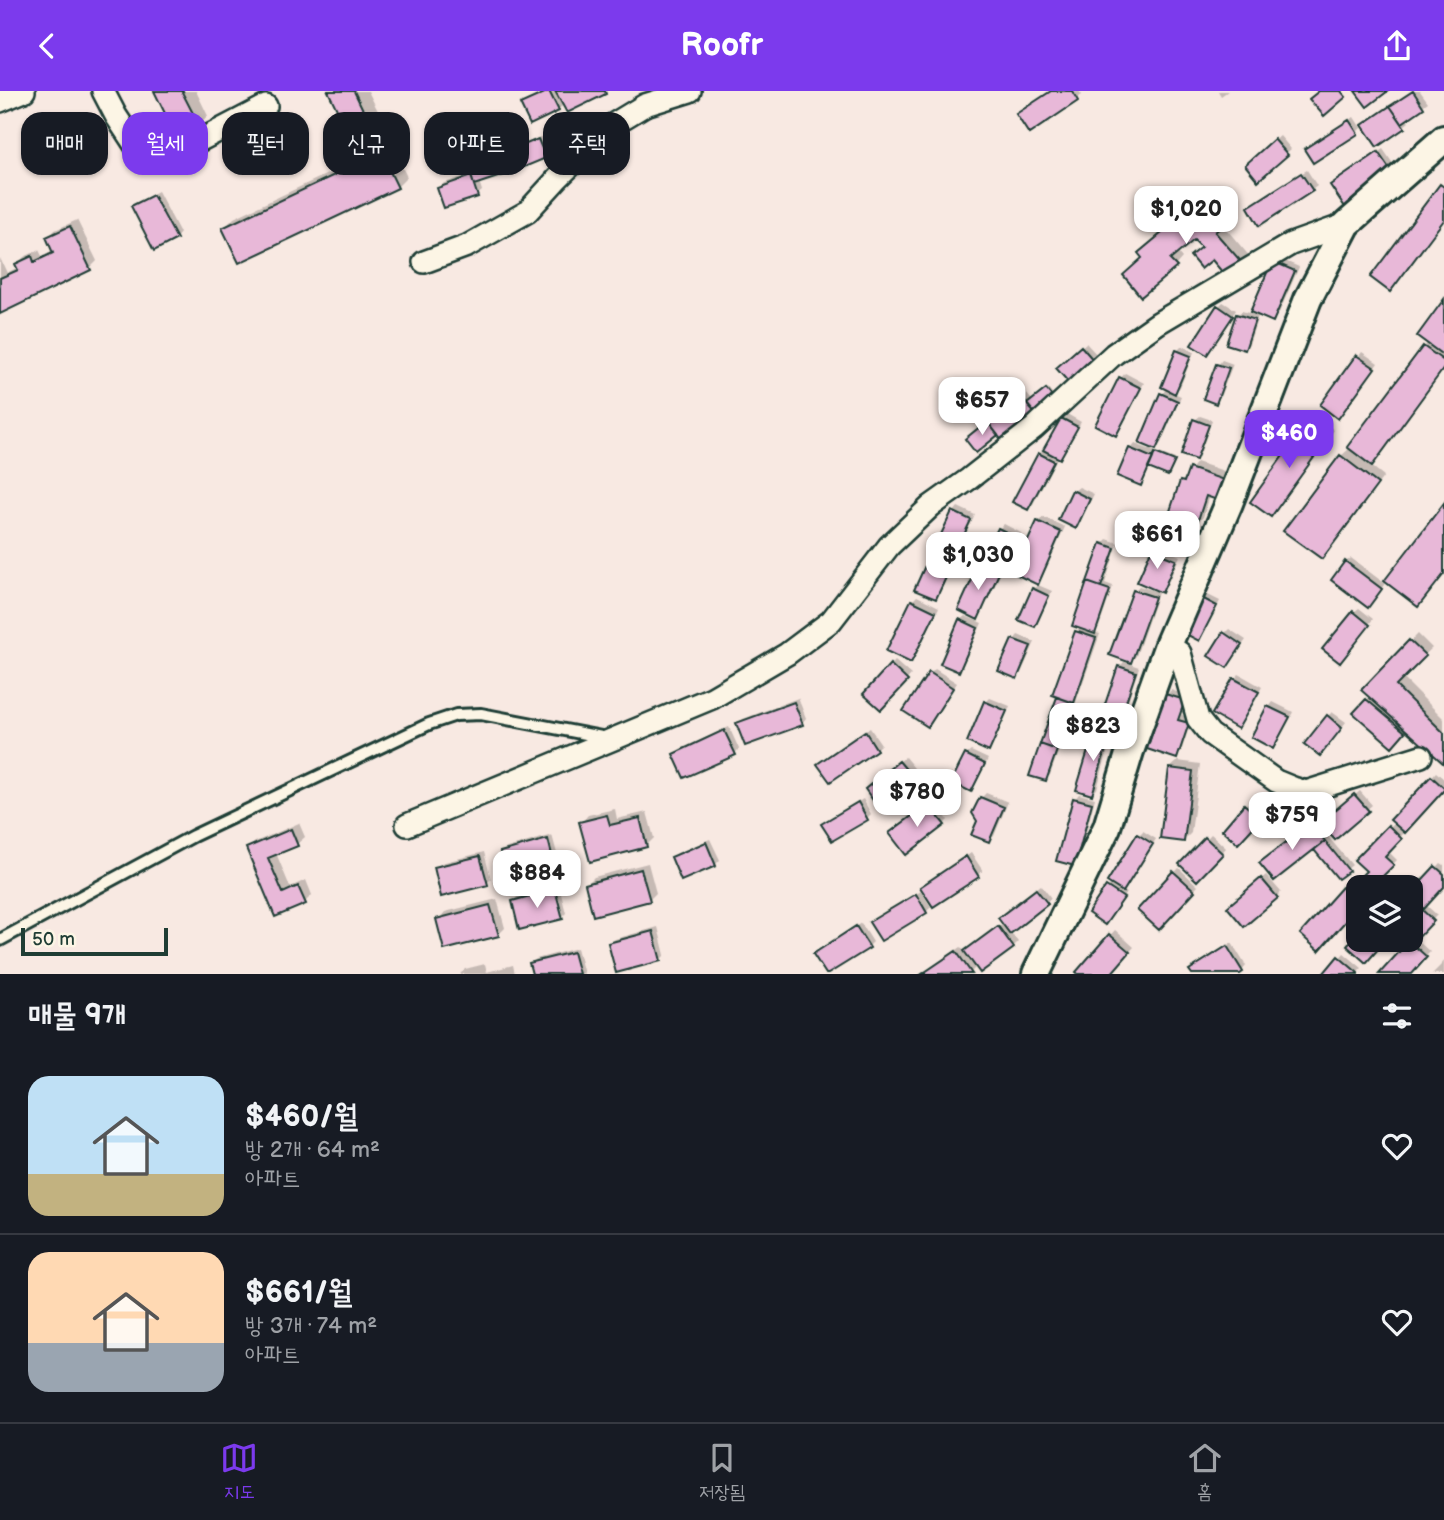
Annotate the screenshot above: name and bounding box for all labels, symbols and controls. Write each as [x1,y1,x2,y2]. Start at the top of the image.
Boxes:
text: Roofr [681,26,763,65]
icon: back [28,27,66,65]
icon: share [1378,27,1416,65]
chip: 매매 [21,112,108,175]
chip: 월세 [122,112,208,175]
chip: 필터 [222,112,309,175]
chip: 신규 [323,112,410,175]
chip: 아파트 [424,112,529,175]
chip: 주택 [543,112,630,175]
pin: $1,020 [1129,187,1243,246]
text: $1,020 [1150,195,1222,223]
pin: $657 [941,377,1023,437]
text: $657 [954,386,1010,414]
pin: $460 [1248,411,1330,470]
text: $460 [1261,419,1317,447]
pin: $661 [1116,511,1198,571]
text: $661 [1131,520,1183,548]
pin: $1,030 [921,533,1035,592]
text: $1,030 [942,541,1014,569]
pin: $823 [1052,703,1134,763]
text: $823 [1065,712,1121,740]
pin: $780 [876,769,958,829]
text: $780 [889,778,945,806]
pin: $759 [1251,793,1333,852]
text: $759 [1265,801,1319,829]
pin: $884 [496,851,578,910]
text: $884 [509,859,565,887]
map controls [1346,875,1423,952]
button: layers [1346,875,1423,952]
scale bar [21,925,168,957]
text: 50 m [32,928,75,951]
icon: filters [1378,997,1416,1035]
text: 매물 9개 [28,998,126,1034]
text: $460/월 [245,1099,358,1135]
icon: home [84,1104,168,1188]
icon: heart [1378,1127,1416,1165]
text: 방 2개 · 64 m² [245,1136,380,1164]
text: 아파트 [245,1165,301,1193]
text: $661/월 [245,1275,352,1311]
icon: home [84,1280,168,1364]
icon: heart [1378,1303,1416,1341]
text: 방 3개 · 74 m² [245,1312,377,1340]
text: 아파트 [245,1341,301,1369]
tab: 지도 [220,1439,258,1505]
tab: 저장됨 [699,1439,745,1505]
tab: 홈 [1186,1439,1224,1505]

